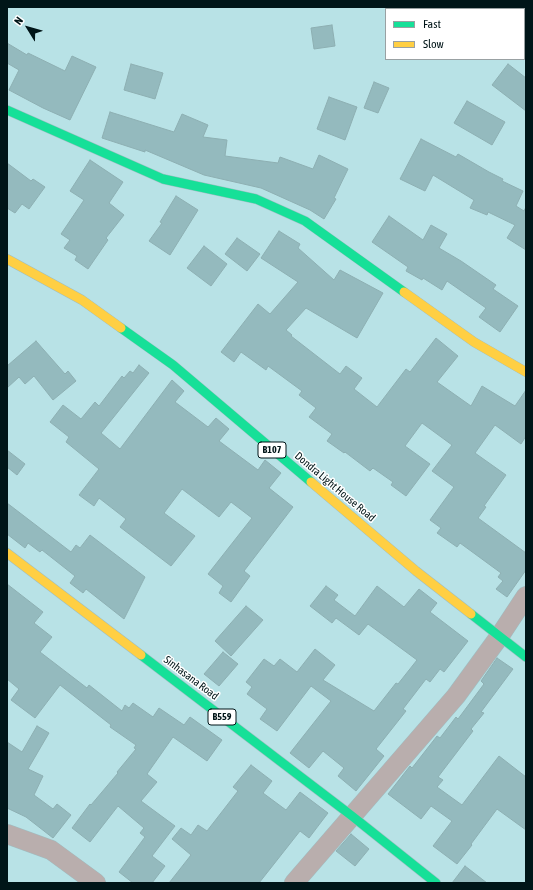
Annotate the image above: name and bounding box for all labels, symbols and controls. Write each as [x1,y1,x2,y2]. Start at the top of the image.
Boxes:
north arrow [8,8,48,48]
legend [385,8,525,60]
text: N [12,15,25,27]
text: Fast [423,17,441,31]
text: Slow [423,37,444,51]
road number: B107 [258,442,286,458]
street label: Dondra Light House Road [292,449,378,525]
street label: Sinhasana Road [161,653,221,703]
road number: B559 [208,709,236,725]

